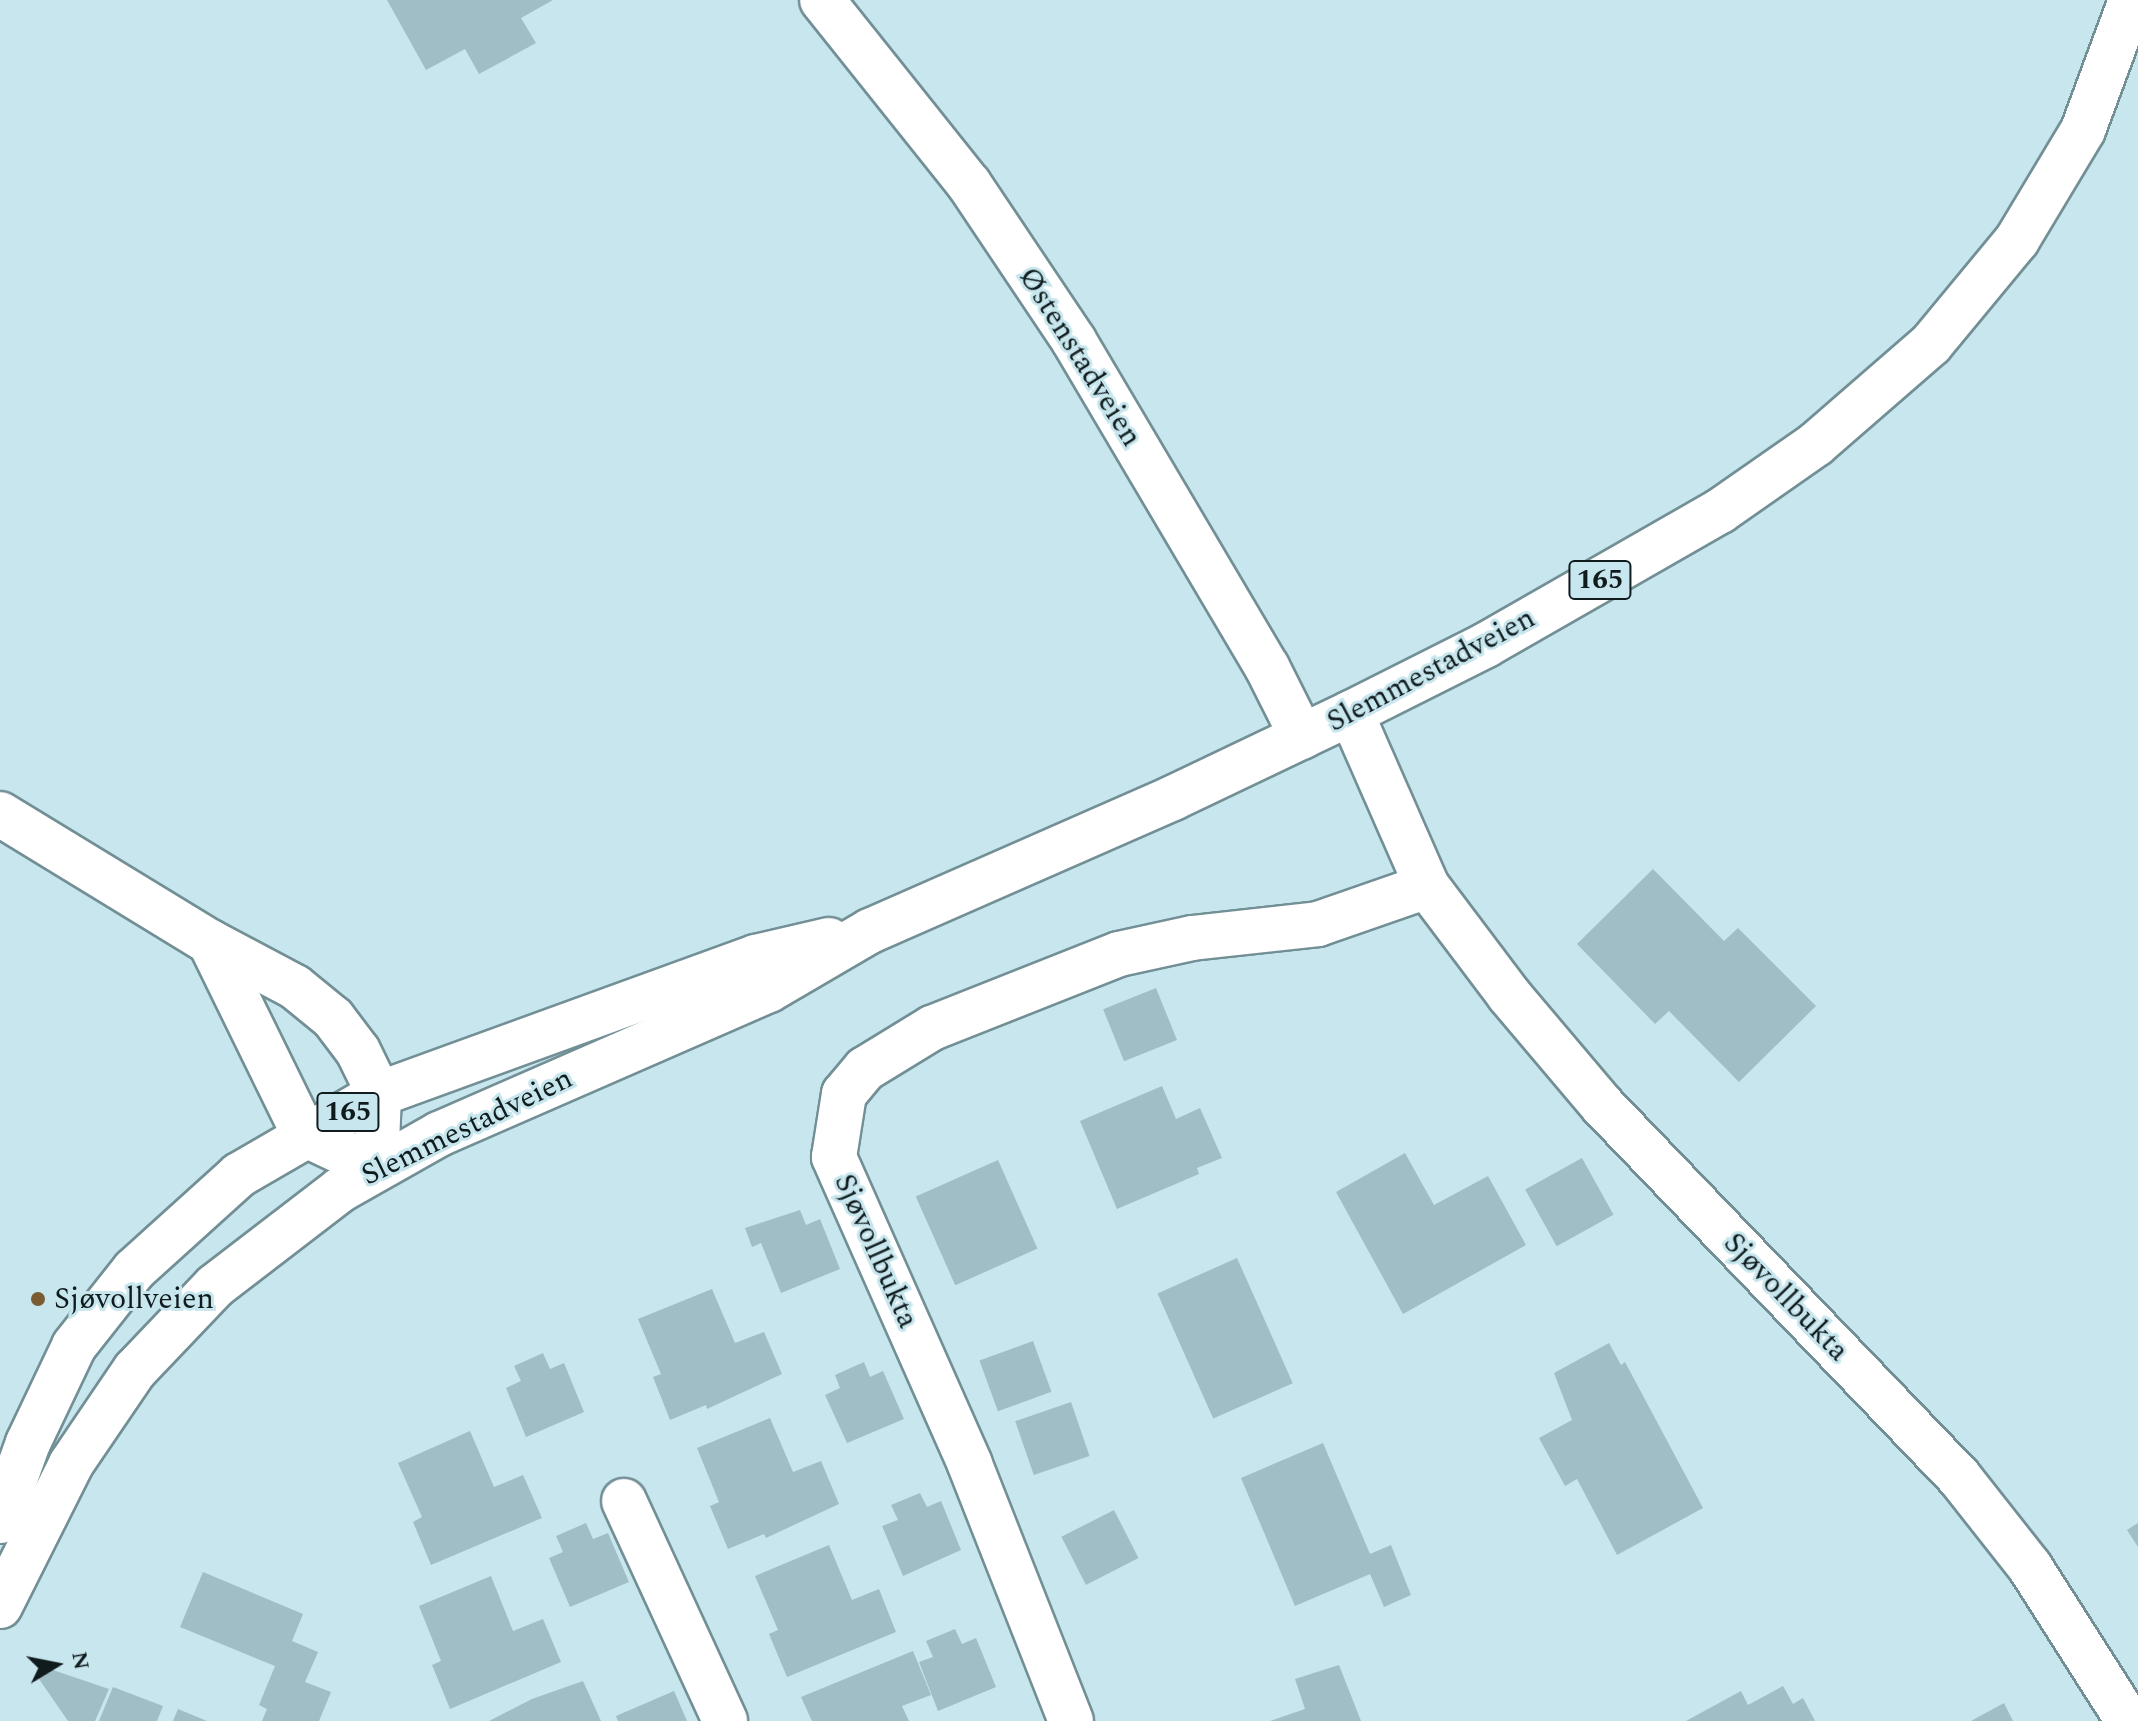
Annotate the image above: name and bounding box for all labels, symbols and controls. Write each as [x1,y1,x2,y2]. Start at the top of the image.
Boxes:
street label: Østenstadveien [1011,261,1149,453]
road number: 165 [1568,556,1632,604]
street label: Slemmestadveien [1321,600,1541,740]
street label: Slemmestadveien [356,1060,578,1194]
road number: 165 [316,1088,380,1136]
street label: Sjøvollbukta [826,1168,926,1334]
street label: Sjøvollbukta [1716,1225,1856,1369]
place label: Sjøvollveien [54,1281,214,1317]
marker: Sjøvollveien [29,1290,47,1308]
north arrow [16,1625,96,1705]
text: N [62,1649,98,1672]

